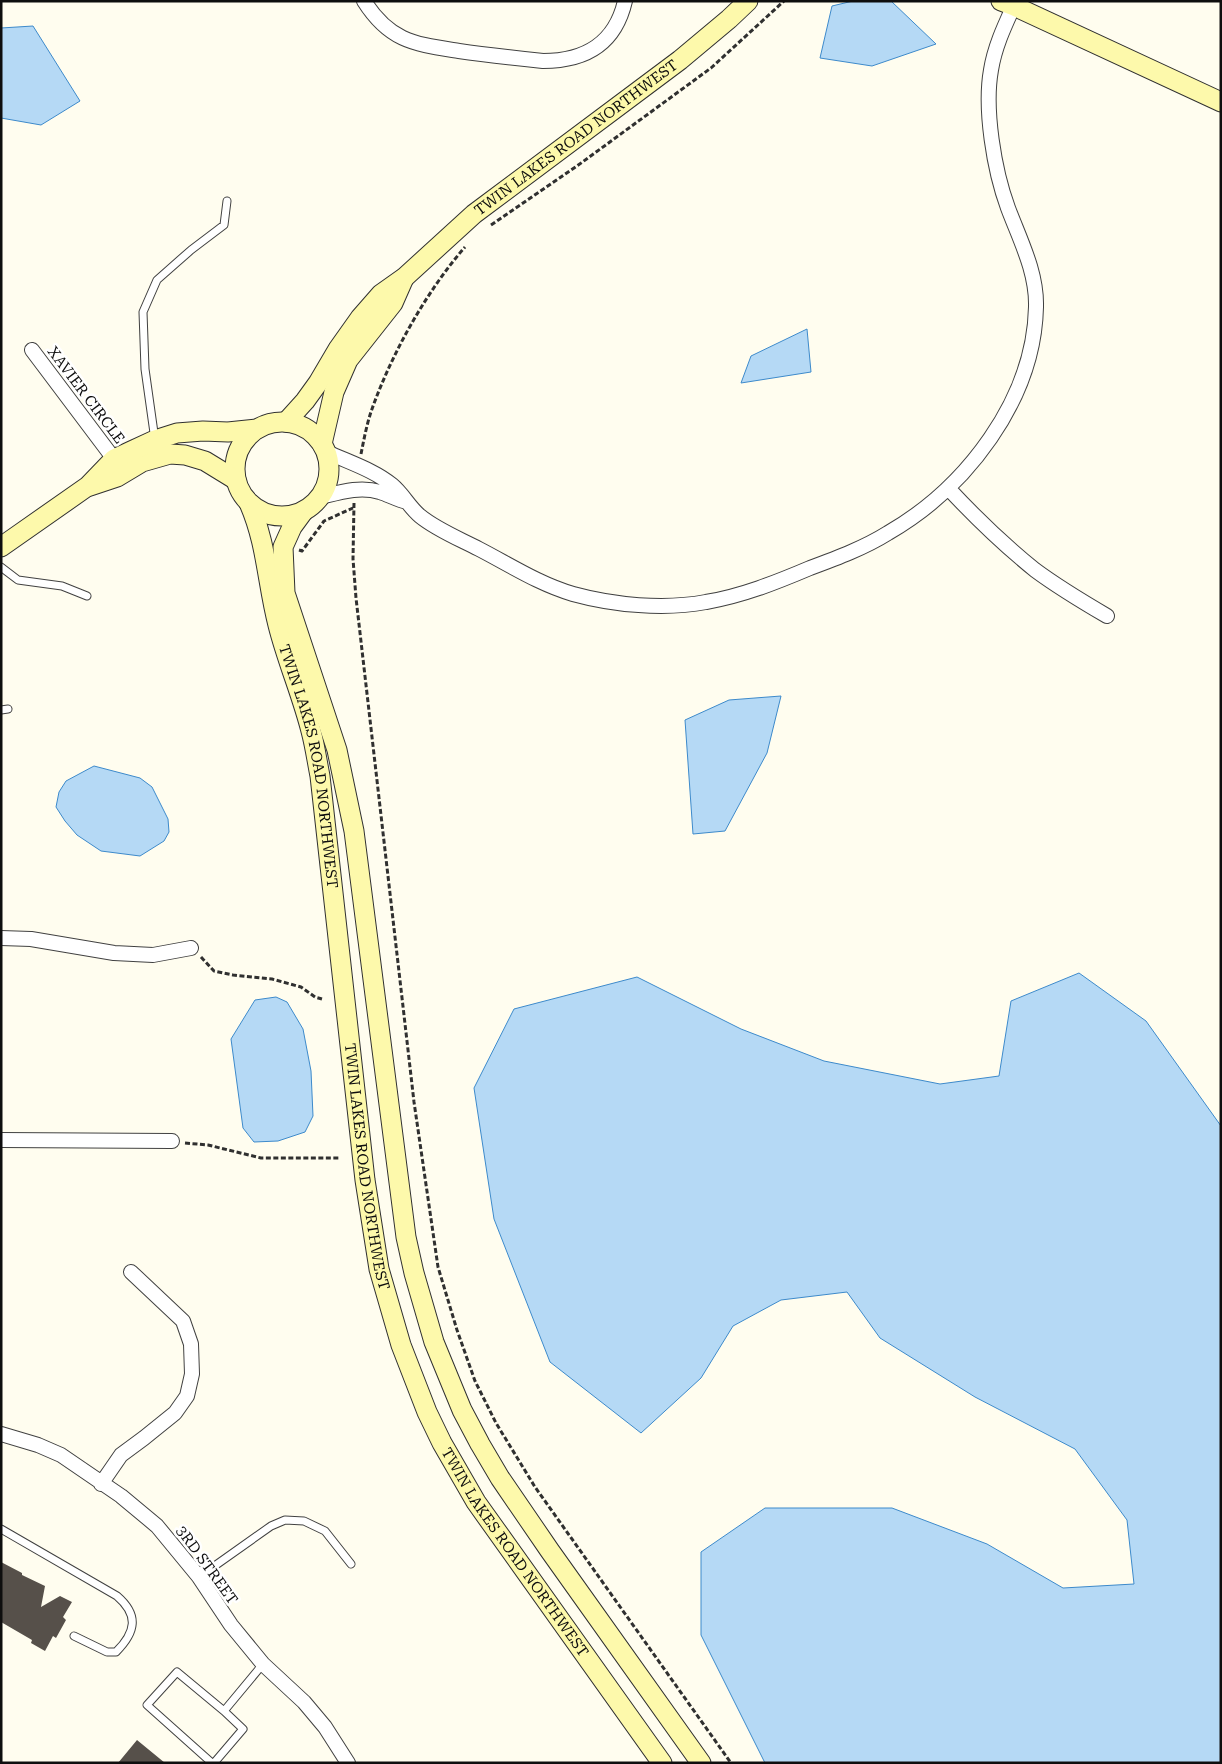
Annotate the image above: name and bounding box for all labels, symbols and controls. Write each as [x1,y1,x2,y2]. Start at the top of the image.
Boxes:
street label: TWIN LAKES ROAD NORTHWEST [471,56,681,220]
street label: XAVIER CIRCLE [44,343,128,447]
street label: TWIN LAKES ROAD NORTHWEST [275,642,341,889]
street label: TWIN LAKES ROAD NORTHWEST [341,1042,394,1292]
street label: TWIN LAKES ROAD NORTHWEST [438,1444,592,1660]
street label: 3RD STREET [172,1522,242,1608]

